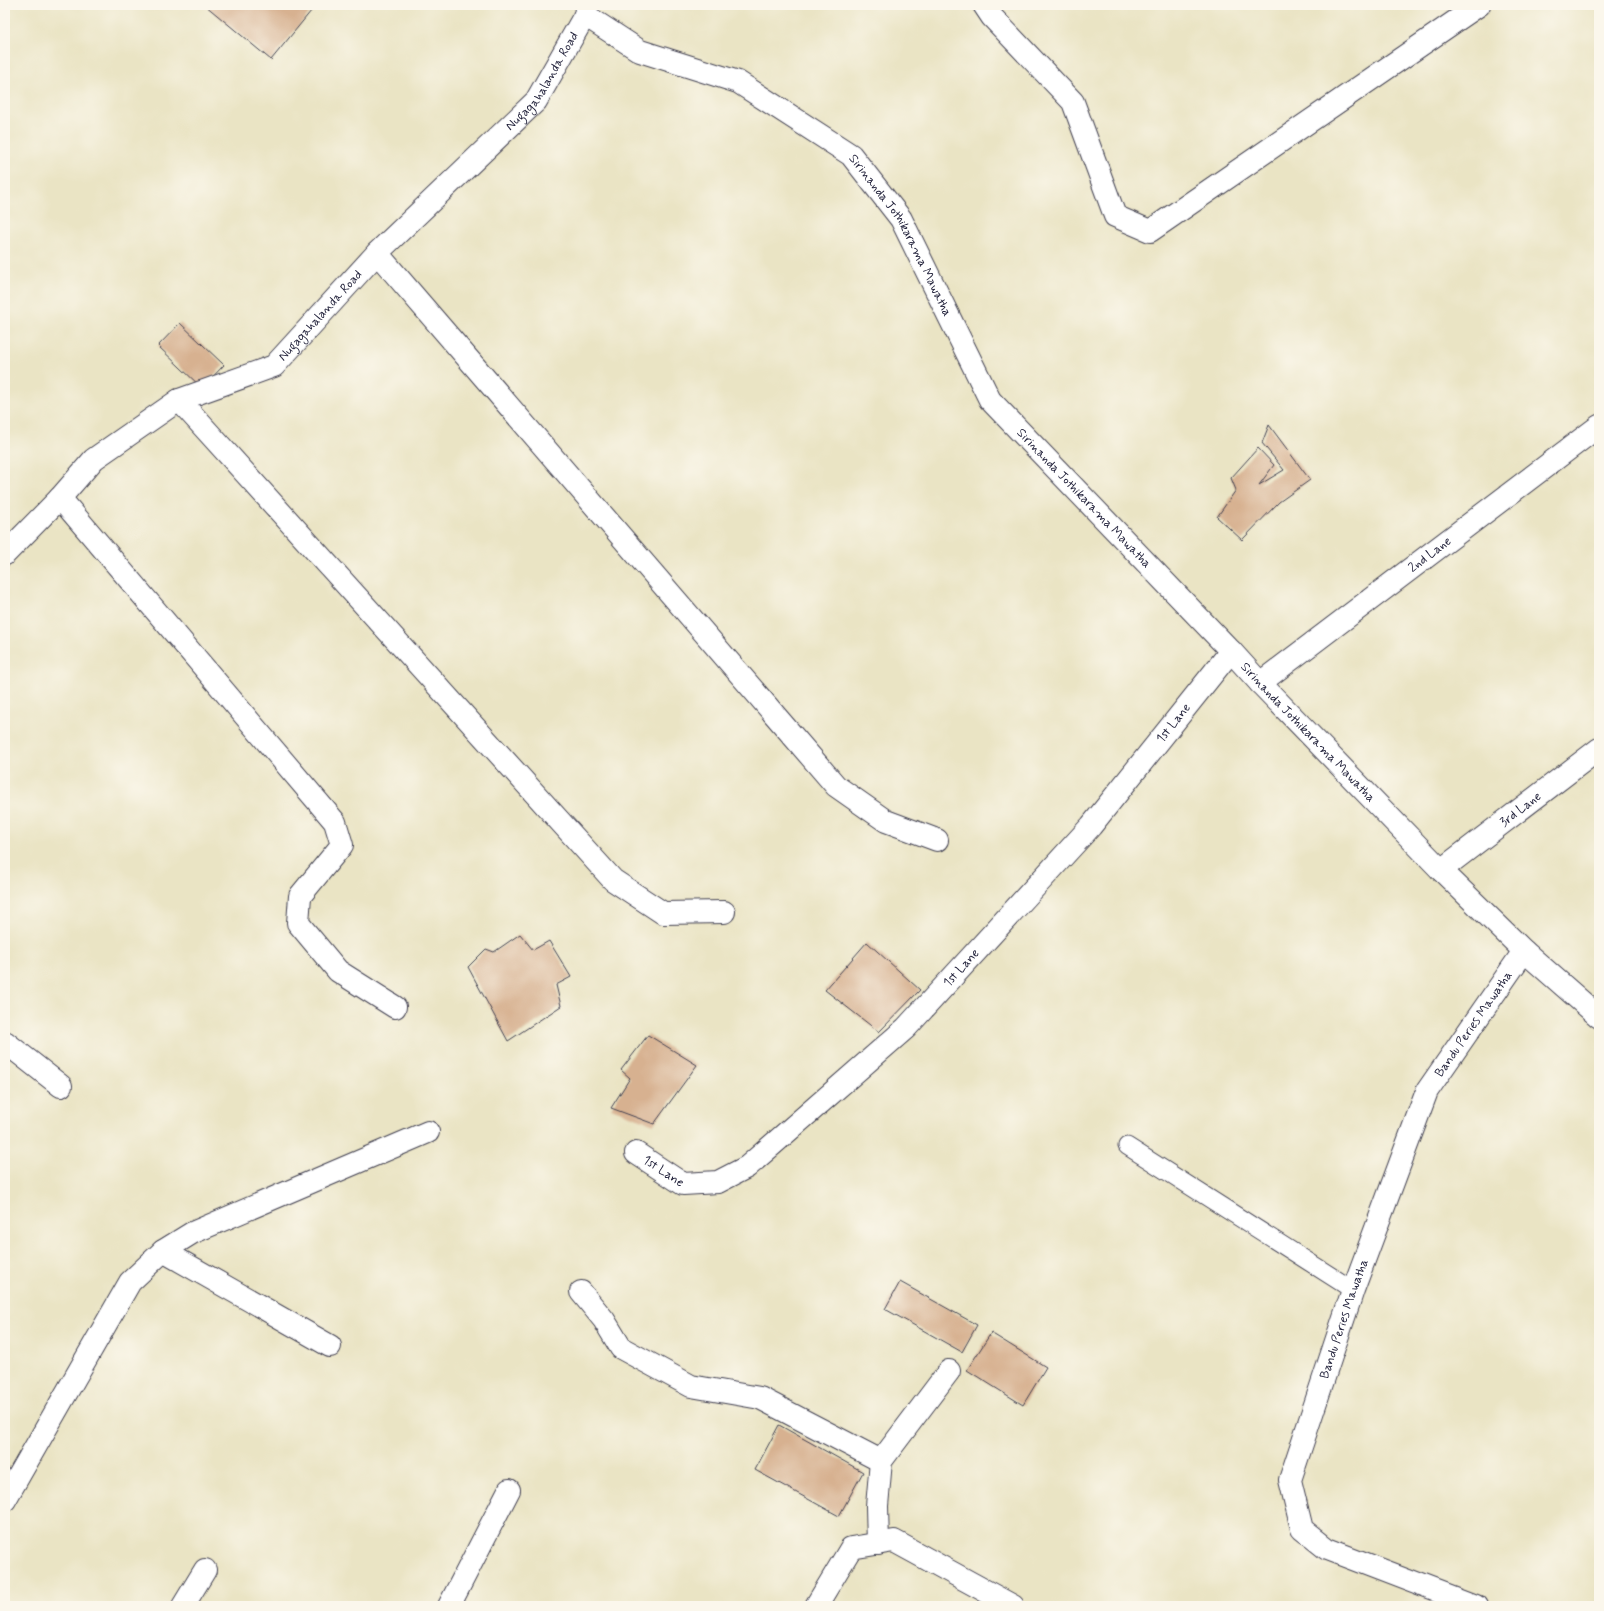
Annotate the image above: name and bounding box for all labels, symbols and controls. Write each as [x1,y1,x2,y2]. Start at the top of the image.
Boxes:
street label: Nugagahalanda Road [502,29,582,134]
street label: Sirinanda Jothikarama Mawatha [845,151,956,319]
street label: Nugagahalanda Road [274,266,366,365]
street label: Sirinanda Jothikarama Mawatha [1013,424,1155,572]
street label: 2nd Lane [1405,532,1455,576]
street label: Sirinanda Jothikarama Mawatha [1237,659,1379,806]
street label: 1st Lane [1152,700,1195,746]
street label: 3rd Lane [1496,788,1545,831]
street label: 1st Lane [939,945,983,990]
street label: Bandu Peries Mawatha [1431,967,1516,1080]
street label: 1st Lane [640,1151,688,1191]
street label: Bandu Peries Mawatha [1316,1256,1372,1381]

